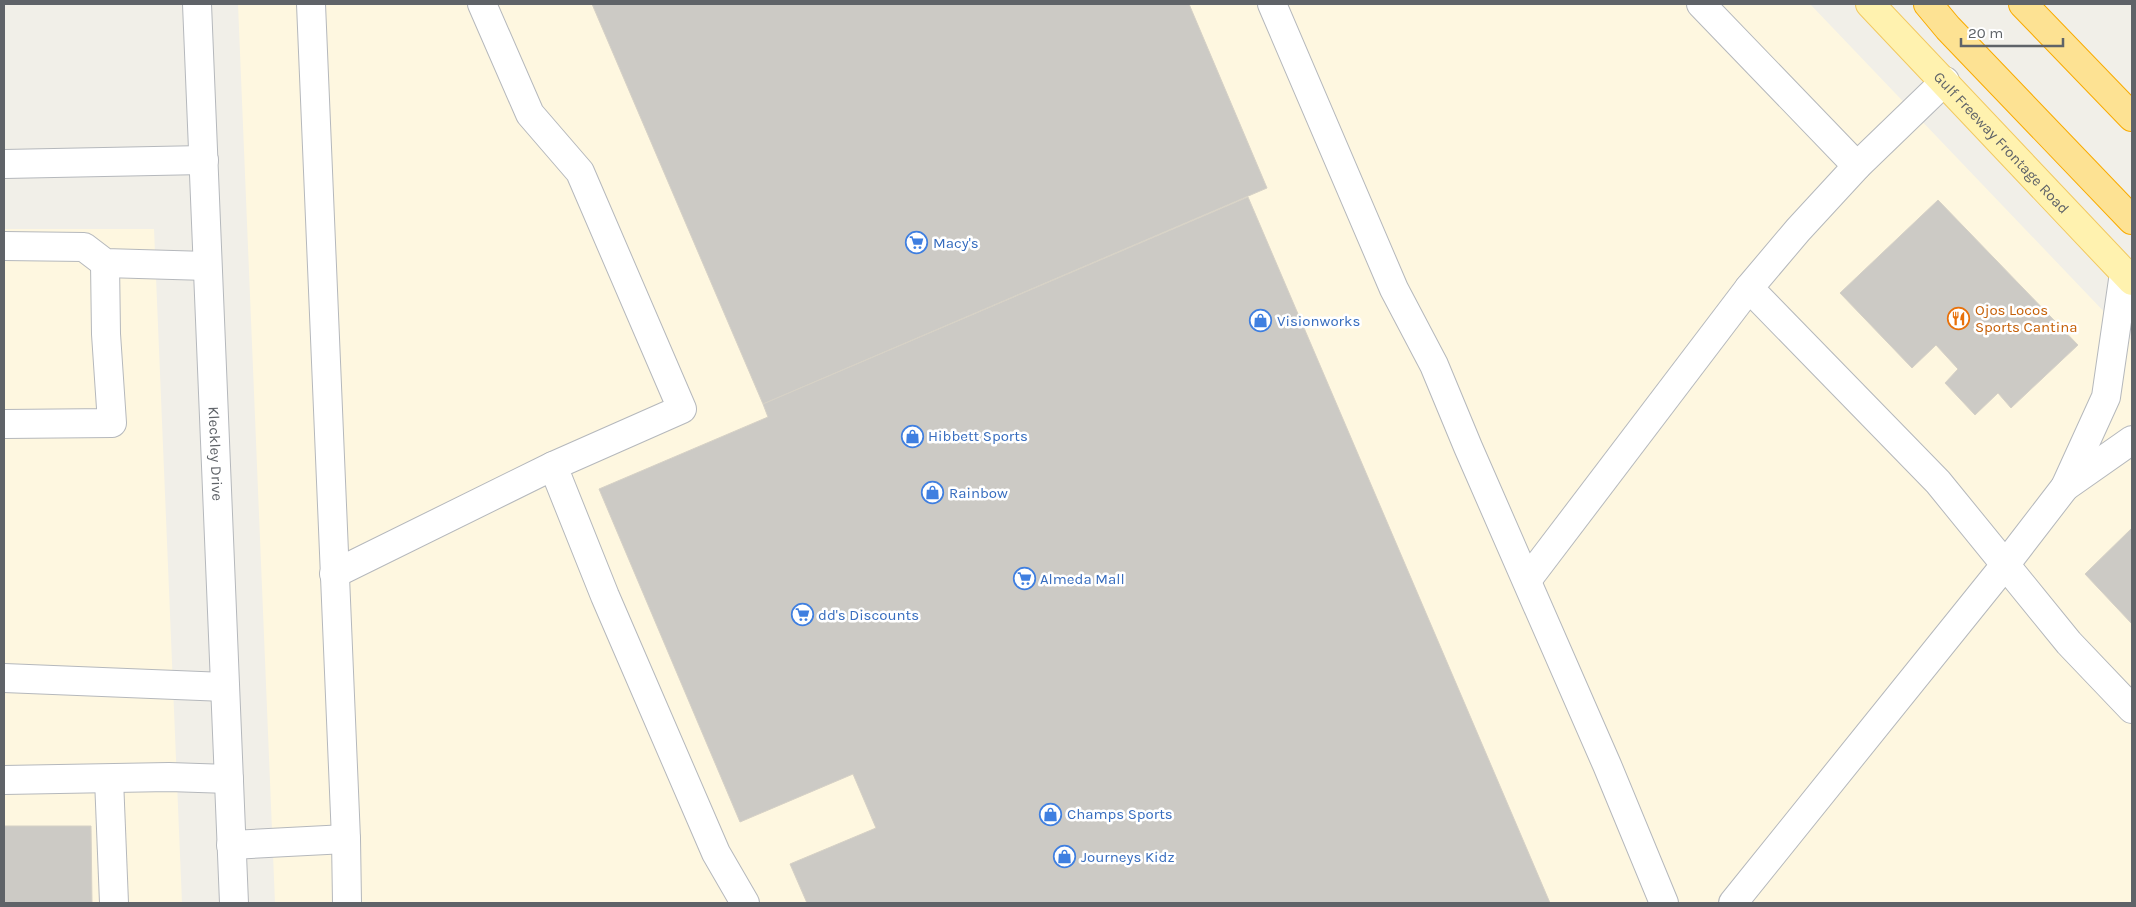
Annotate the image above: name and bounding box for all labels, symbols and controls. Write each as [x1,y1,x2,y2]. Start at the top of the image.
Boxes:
scale bar [1961,15,2064,47]
text: 20 m [1968,24,2003,42]
street label: Gulf Freeway Frontage Road [1930,68,2073,218]
supermarket icon: Macy's [905,231,929,255]
place label: Macy's [933,234,979,252]
place label: Ojos Locos Sports Cantina [1975,301,2077,336]
restaurant icon: Ojos Locos Sports Cantina [1947,307,1971,331]
shop icon: Visionworks [1249,309,1273,333]
place label: Visionworks [1277,312,1360,330]
street label: Kleckley Drive [205,406,226,501]
shop icon: Hibbett Sports [900,424,924,448]
place label: Hibbett Sports [928,427,1028,445]
shop icon: Rainbow [921,481,945,505]
place label: Rainbow [949,484,1008,502]
supermarket icon: Almeda Mall [1012,567,1036,591]
place label: Almeda Mall [1040,570,1125,588]
supermarket icon: dd's Discounts [790,603,814,627]
place label: dd's Discounts [818,606,919,624]
shop icon: Champs Sports [1039,802,1063,826]
place label: Champs Sports [1067,805,1173,823]
shop icon: Journeys Kidz [1053,845,1077,869]
place label: Journeys Kidz [1081,848,1175,866]

